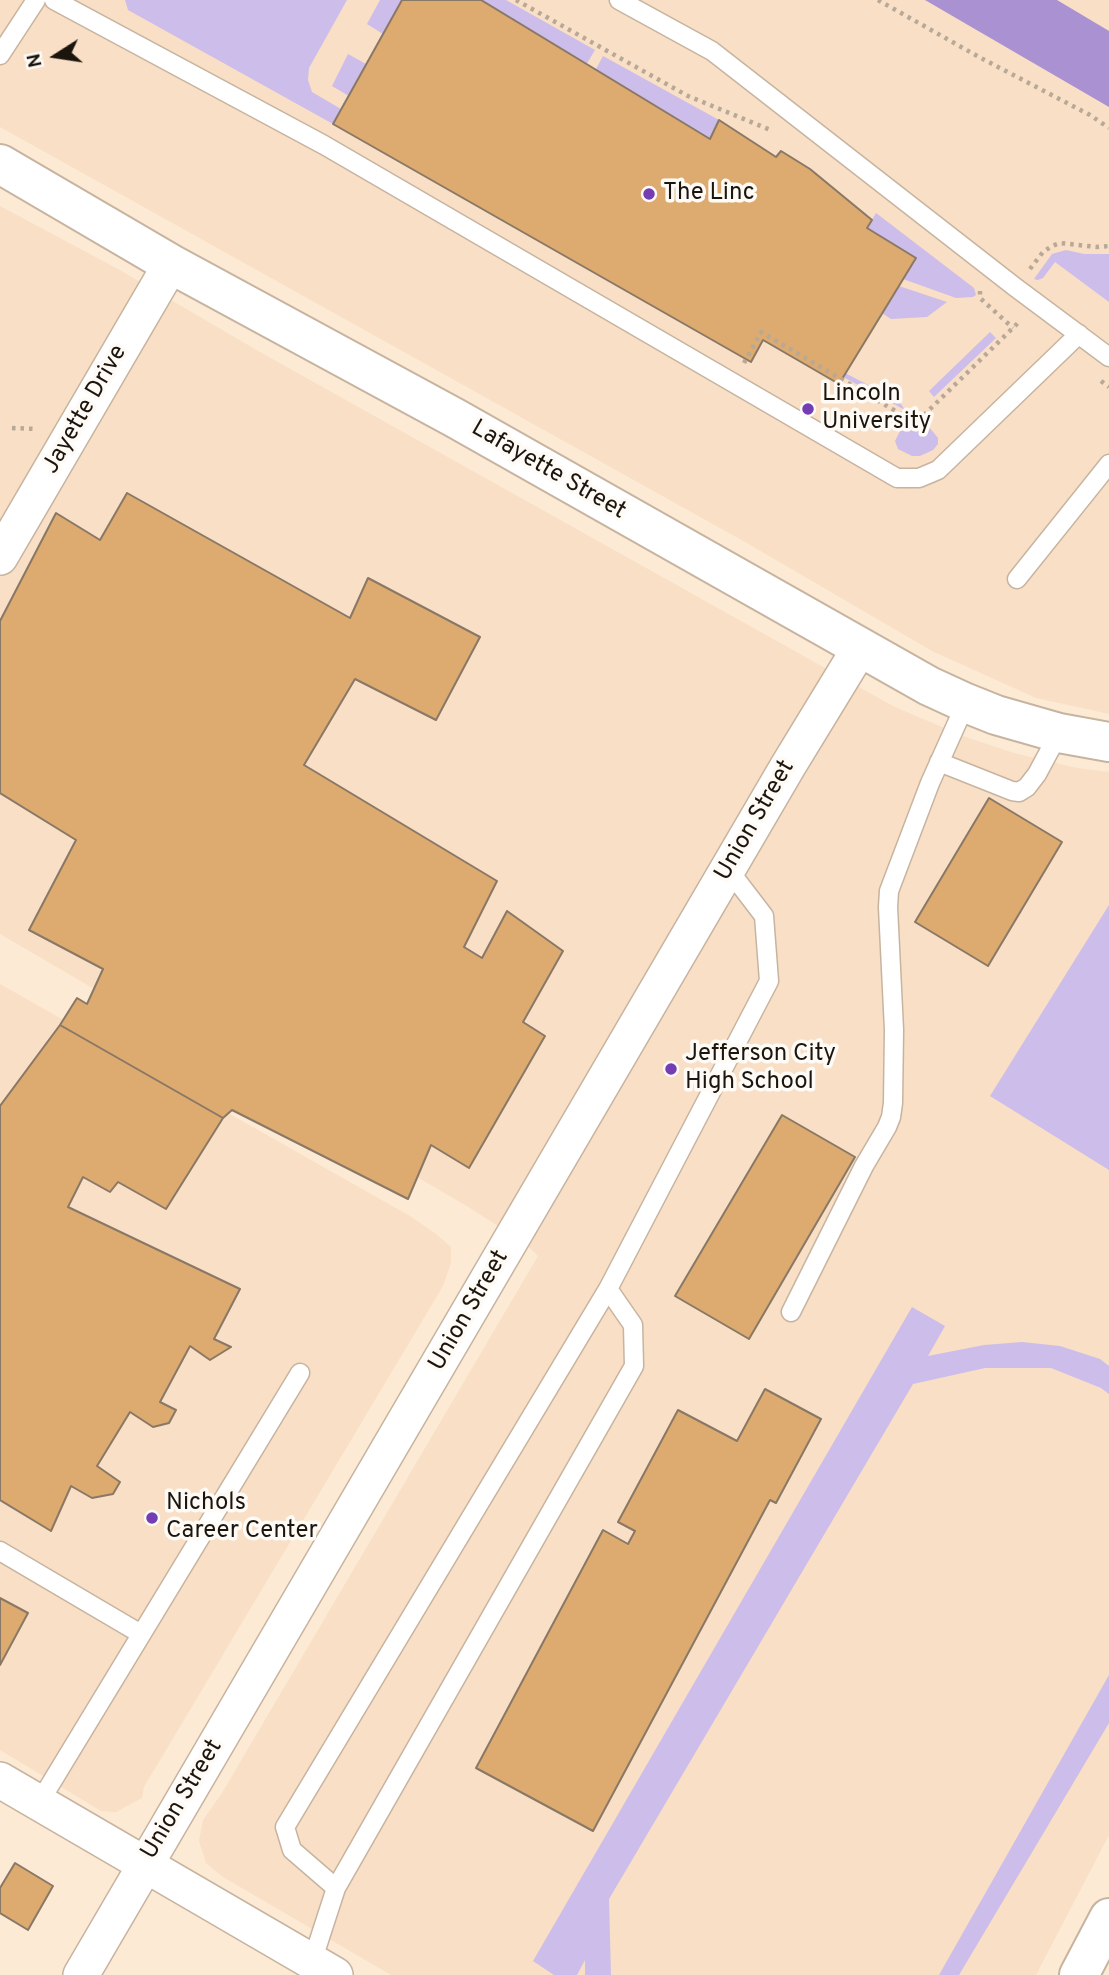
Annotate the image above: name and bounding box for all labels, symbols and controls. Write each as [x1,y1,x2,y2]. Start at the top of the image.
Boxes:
north arrow [21,21,91,91]
text: N [22,51,49,70]
place label: The Linc [663,180,755,208]
marker: The Linc [641,186,657,202]
street label: Jayette Drive [38,340,134,480]
place label: Lincoln University [822,381,931,437]
marker: Lincoln University [800,401,816,417]
street label: Lafayette Street [465,415,631,527]
street label: Union Street [710,755,802,887]
place label: Jefferson City High School [685,1041,836,1097]
marker: Jefferson City High School [663,1061,679,1077]
street label: Union Street [424,1245,516,1377]
place label: Nichols Career Center [166,1490,318,1546]
marker: Nichols Career Center [144,1510,160,1526]
street label: Union Street [136,1735,230,1865]

